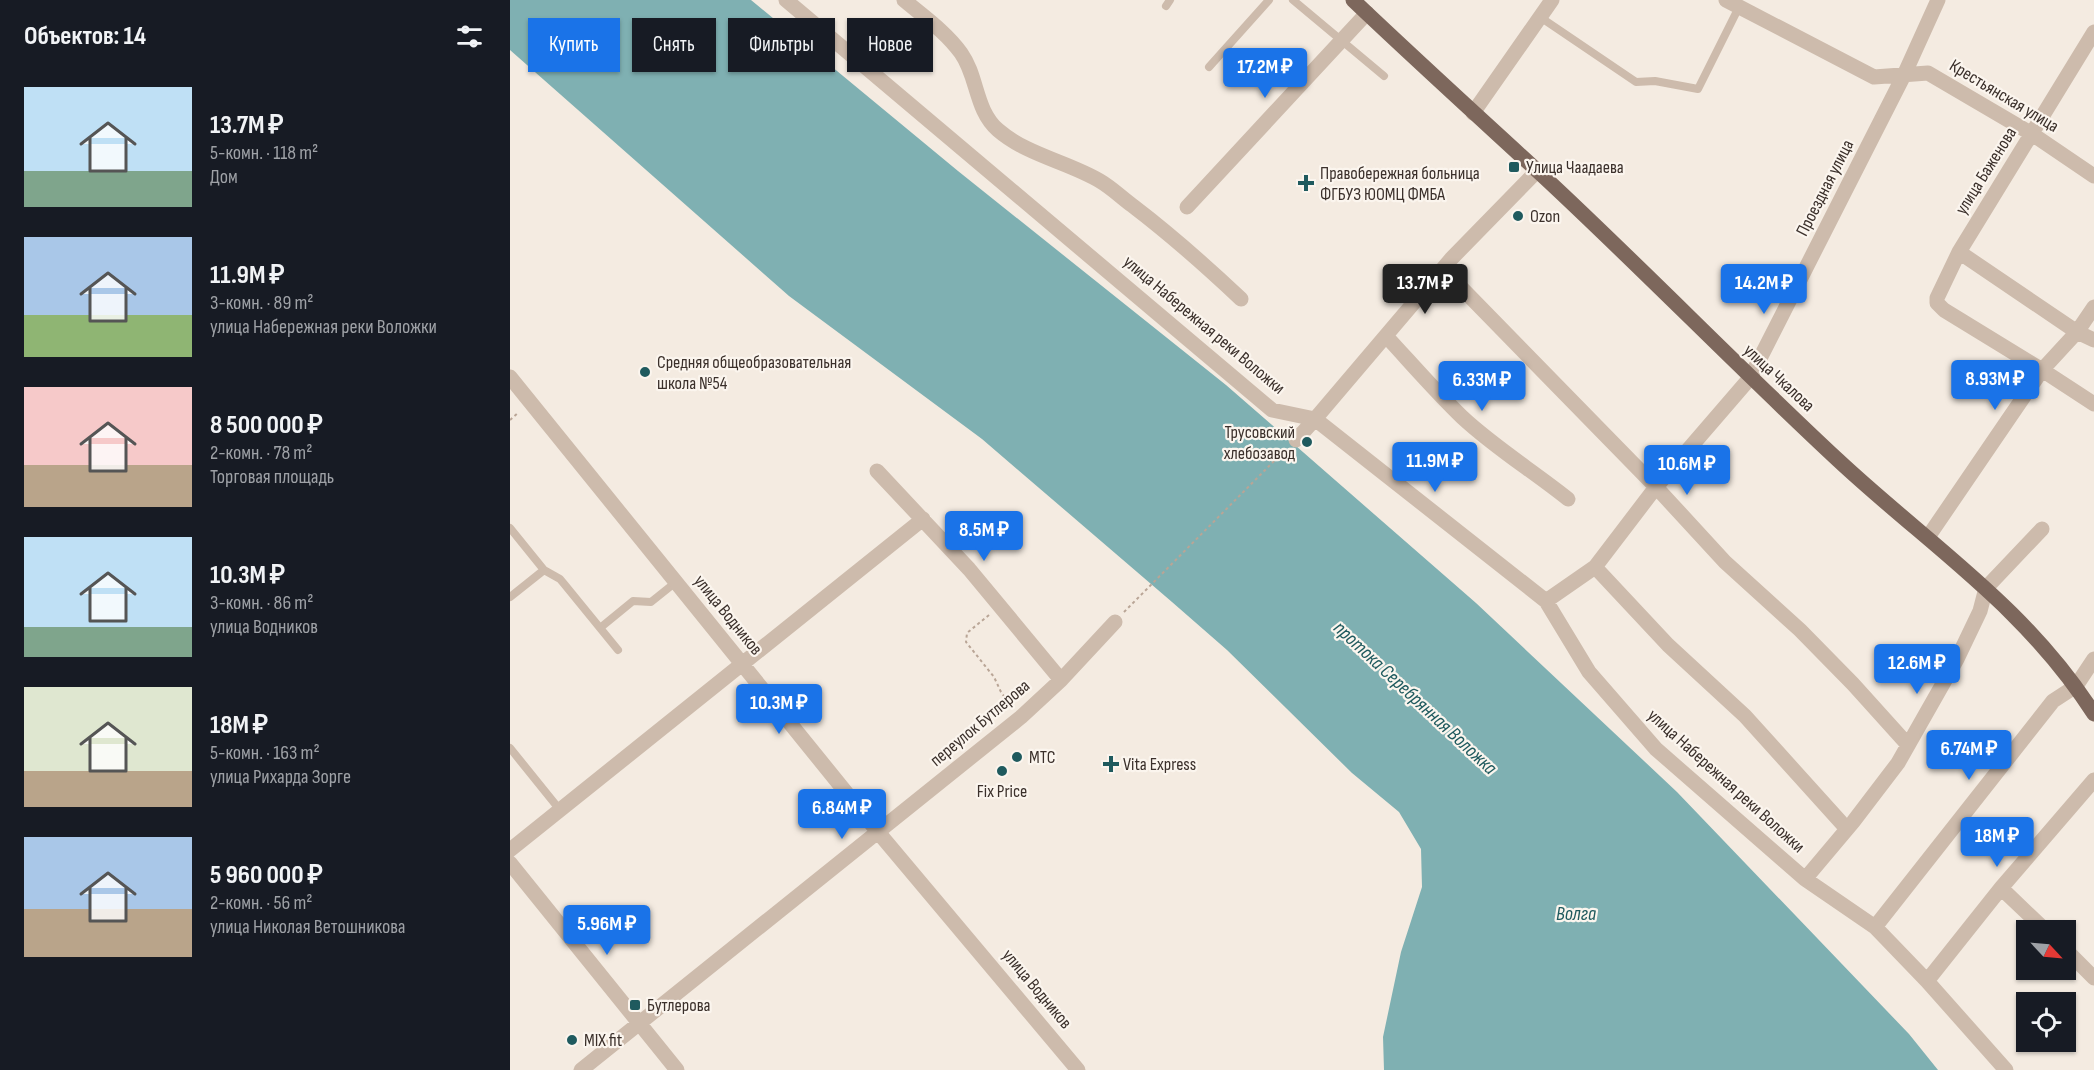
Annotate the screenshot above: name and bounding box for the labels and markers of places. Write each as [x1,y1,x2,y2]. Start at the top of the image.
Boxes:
pin: 17.2M ₽ [1210,48,1320,99]
place label: Улица Чаадаева [1526,157,1624,178]
marker: Улица Чаадаева [1507,160,1521,174]
place label: Правобережная больница ФГБУЗ ЮОМЦ ФМБА [1320,163,1480,205]
marker: Правобережная больница ФГБУЗ ЮОМЦ ФМБА [1297,174,1315,192]
place label: Ozon [1530,206,1560,227]
marker: Ozon [1511,209,1525,223]
pin: 13.7M ₽ [1370,264,1480,315]
pin: 14.2M ₽ [1709,264,1819,315]
place label: Средняя общеобразовательная школа №54 [657,352,851,394]
pin: 8.93M ₽ [1940,360,2050,411]
pin: 6.33M ₽ [1427,361,1537,412]
marker: Средняя общеобразовательная школа №54 [638,365,652,379]
place label: Трусовский хлебозавод [1224,422,1296,464]
marker: Трусовский хлебозавод [1300,435,1314,449]
pin: 11.9M ₽ [1380,442,1490,493]
pin: 10.6M ₽ [1632,445,1742,496]
pin: 8.5M ₽ [935,511,1033,562]
pin: 12.6M ₽ [1862,644,1972,695]
pin: 10.3M ₽ [724,684,834,735]
pin: 6.74M ₽ [1914,730,2024,781]
place label: МТС [1029,747,1055,768]
marker: МТС [1010,750,1024,764]
place label: Vita Express [1123,754,1196,775]
marker: Vita Express [1104,757,1118,771]
marker: Fix Price [995,764,1009,778]
place label: Fix Price [977,781,1027,802]
pin: 6.84M ₽ [787,789,897,840]
pin: 18M ₽ [1955,817,2039,868]
pin: 5.96M ₽ [552,905,662,956]
place label: Бутлерова [647,995,710,1016]
marker: Бутлерова [628,998,642,1012]
place label: MIX fit [584,1030,623,1051]
marker: MIX fit [565,1033,579,1047]

